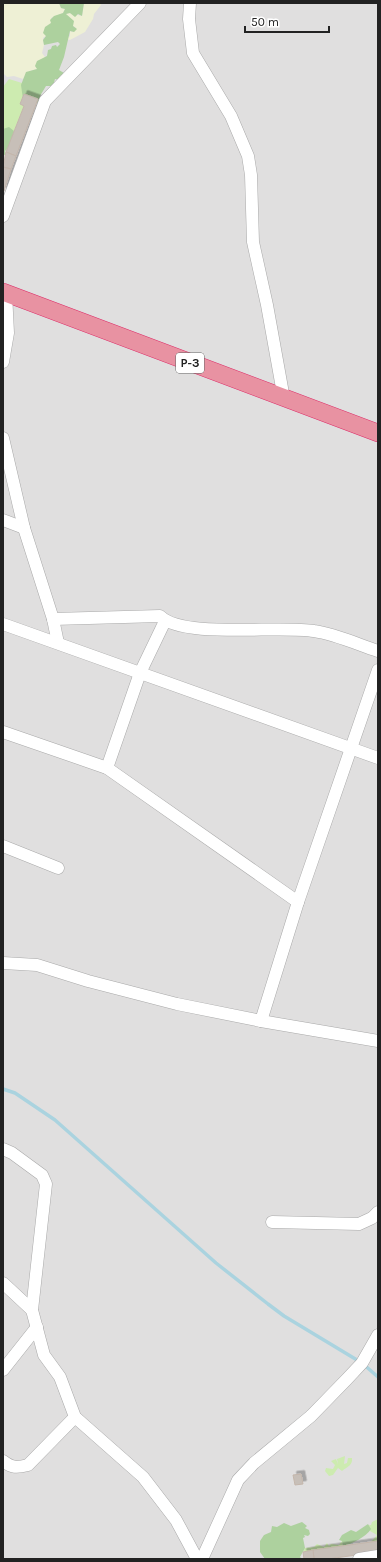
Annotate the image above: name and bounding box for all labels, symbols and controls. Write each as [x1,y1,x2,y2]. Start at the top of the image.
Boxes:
scale bar [245,8,329,34]
text: 50 m [251,15,279,29]
road number: P-3 [176,353,204,373]

